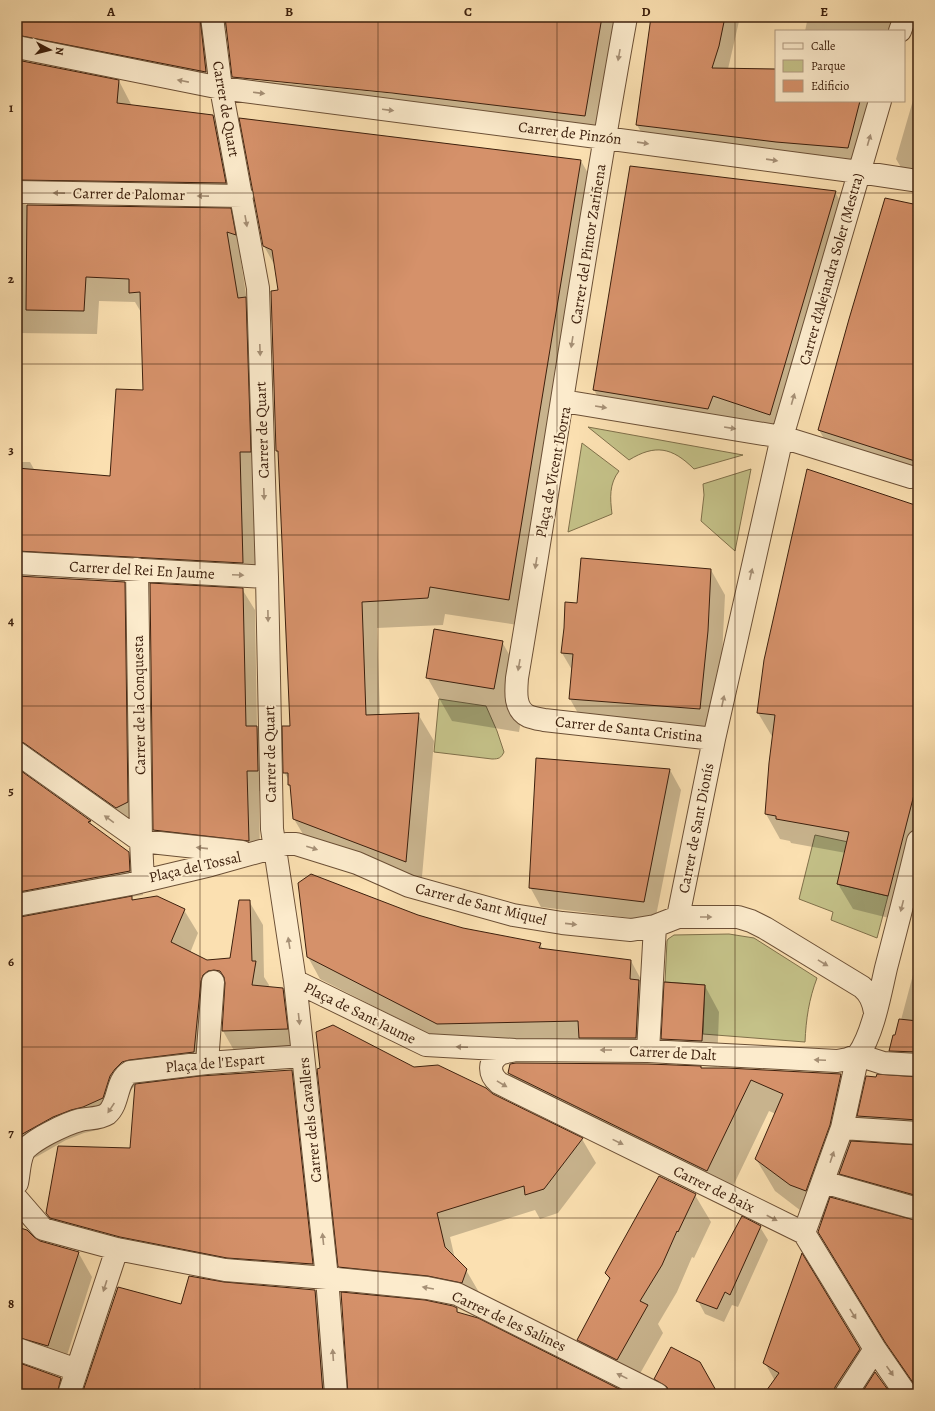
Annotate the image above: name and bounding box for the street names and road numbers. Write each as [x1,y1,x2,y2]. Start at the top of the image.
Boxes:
street label: Carrer de Quart [208,59,244,159]
street label: Carrer de Pinzón [517,117,623,149]
street label: Carrer del Pintor Zariñena [565,162,611,326]
street label: Carrer d'Alejandra Soler (Mestra) [794,171,868,367]
street label: Carrer de Palomar [73,183,186,205]
street label: Carrer de Quart [250,381,274,479]
street label: Plaça de Vicent Iborra [530,405,576,539]
street label: Carrer del Rei En Jaume [69,556,215,584]
street label: Carrer de la Conquesta [128,635,150,775]
street label: Carrer de Quart [259,705,281,803]
street label: Carrer de Santa Cristina [554,711,704,747]
street label: Carrer de Sant Dionís [674,761,718,895]
street label: Plaça del Tossal [147,847,243,887]
street label: Carrer de Sant Miquel [413,878,549,930]
street label: Plaça de Sant Jaume [301,977,420,1049]
street label: Carrer de Dalt [629,1041,717,1065]
street label: Plaça de l'Espart [164,1049,266,1077]
street label: Carrer dels Cavallers [293,1056,327,1184]
street label: Carrer de Baix [670,1161,758,1217]
street label: Carrer de les Salines [449,1286,569,1356]

